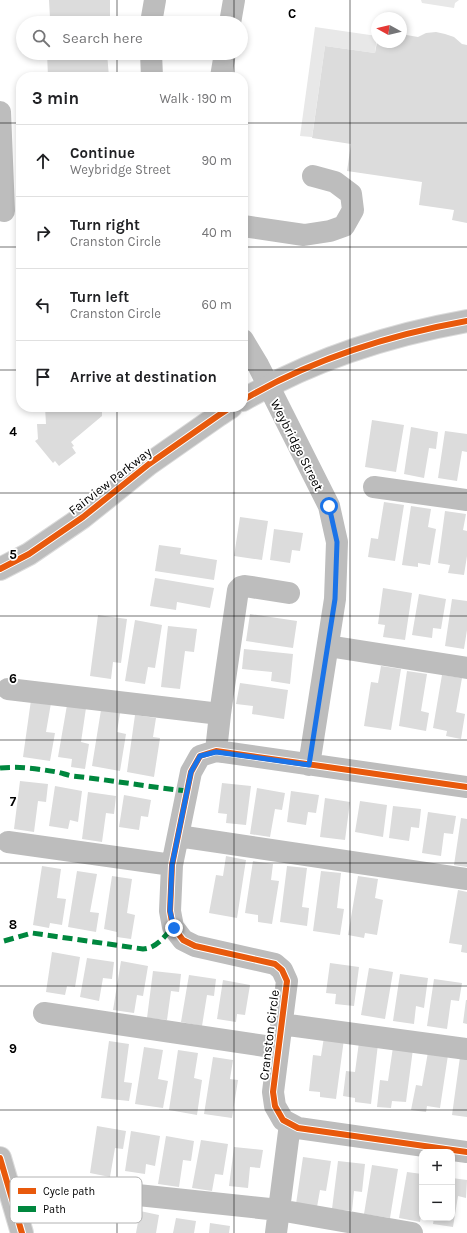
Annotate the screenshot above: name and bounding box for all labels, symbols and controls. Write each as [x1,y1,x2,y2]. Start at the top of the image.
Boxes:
text: C [288,6,296,21]
north arrow [371,12,407,48]
search box [16,16,248,60]
icon: search [30,27,52,49]
text: Search here [62,29,143,47]
text: 3 min [32,88,79,108]
text: Walk · 190 m [159,91,232,106]
text: Continue [70,144,135,162]
icon: ahead [32,150,54,172]
text: 90 m [201,153,232,168]
text: Weybridge Street [70,162,171,177]
text: Turn right [70,216,140,234]
icon: right [32,222,54,244]
text: 40 m [202,225,232,240]
text: Cranston Circle [70,234,161,249]
text: Turn left [70,288,129,306]
icon: left [32,294,54,316]
text: 60 m [202,297,232,312]
text: Cranston Circle [70,306,161,321]
icon: arrive [32,366,54,388]
text: Arrive at destination [70,368,217,386]
street label: Weybridge Street [267,397,327,493]
text: 4 [9,424,17,439]
street label: Fairview Parkway [66,444,154,518]
route start [320,497,338,515]
text: 5 [9,547,17,562]
text: 6 [9,671,17,686]
text: 7 [10,794,17,809]
text: 8 [9,917,17,932]
route end [165,919,183,937]
street label: Cranston Circle [256,989,282,1081]
text: 9 [9,1041,17,1056]
map controls [419,1149,455,1221]
button: + [419,1149,455,1185]
legend [10,1177,142,1223]
text: Cycle path [43,1185,95,1198]
button: − [419,1185,455,1221]
text: Path [43,1203,66,1216]

